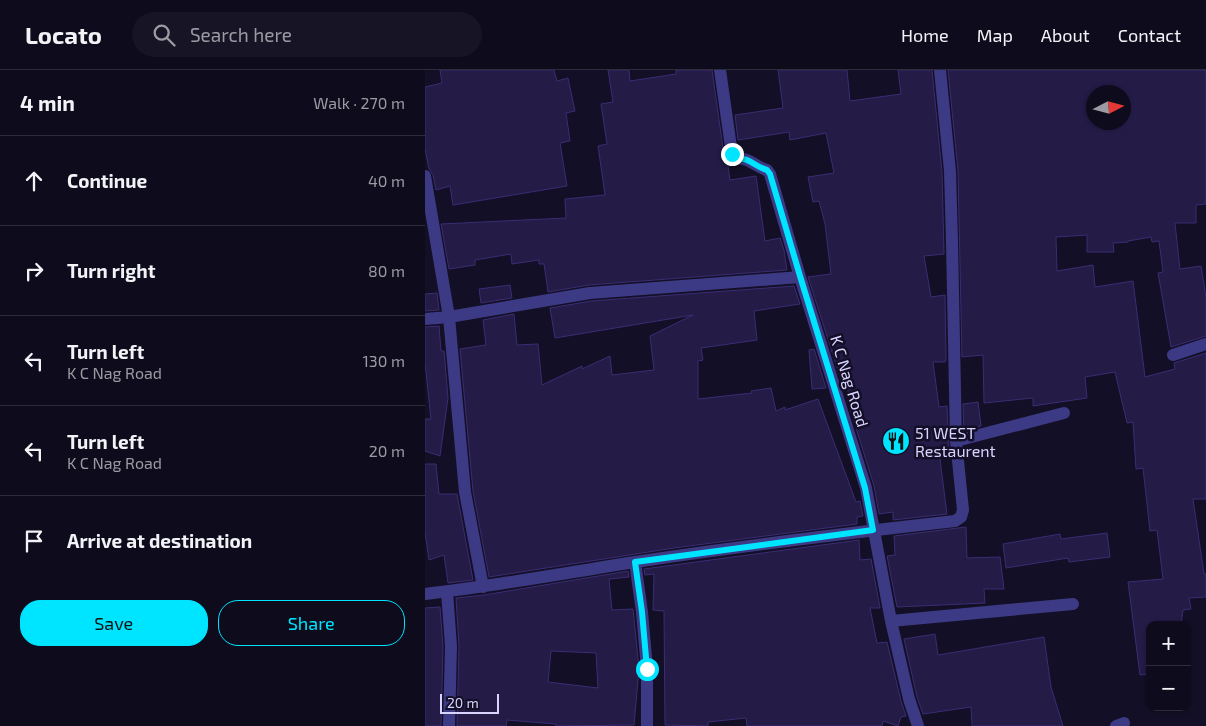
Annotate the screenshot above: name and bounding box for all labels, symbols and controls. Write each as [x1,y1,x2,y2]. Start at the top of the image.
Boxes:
search box [132,12,482,57]
text: Locato [25,20,102,49]
icon: search [150,21,178,49]
text: Search here [190,23,292,46]
text: Home [901,24,949,46]
text: Map [977,24,1013,46]
text: About [1041,24,1090,46]
text: Contact [1118,24,1181,46]
north arrow [1086,85,1131,130]
text: 4 min [20,90,75,115]
text: Walk · 270 m [313,93,405,112]
route end [721,143,744,166]
icon: ahead [20,167,48,195]
text: Continue [67,169,147,192]
text: 40 m [368,171,405,190]
icon: right [20,257,48,285]
text: Turn right [67,259,155,282]
text: 80 m [368,261,405,280]
street label: K C Nag Road [827,333,873,429]
text: Turn left [67,340,144,363]
icon: left [20,347,48,375]
text: 130 m [363,351,405,370]
text: K C Nag Road [67,363,162,382]
place label: 51 WEST Restaurent [915,423,996,460]
restaurant icon: 51 WEST Restaurent [881,426,911,456]
text: Turn left [67,430,144,453]
icon: left [20,437,48,465]
text: 20 m [369,441,405,460]
text: K C Nag Road [67,453,162,472]
icon: arrive [20,527,48,555]
text: Arrive at destination [67,529,252,552]
button: Save [20,600,208,646]
button: Share [218,600,405,646]
map controls [1146,621,1191,711]
button: + [1146,621,1191,666]
route start [636,658,659,681]
button: − [1146,666,1191,711]
scale bar [440,691,499,714]
text: 20 m [447,694,479,711]

